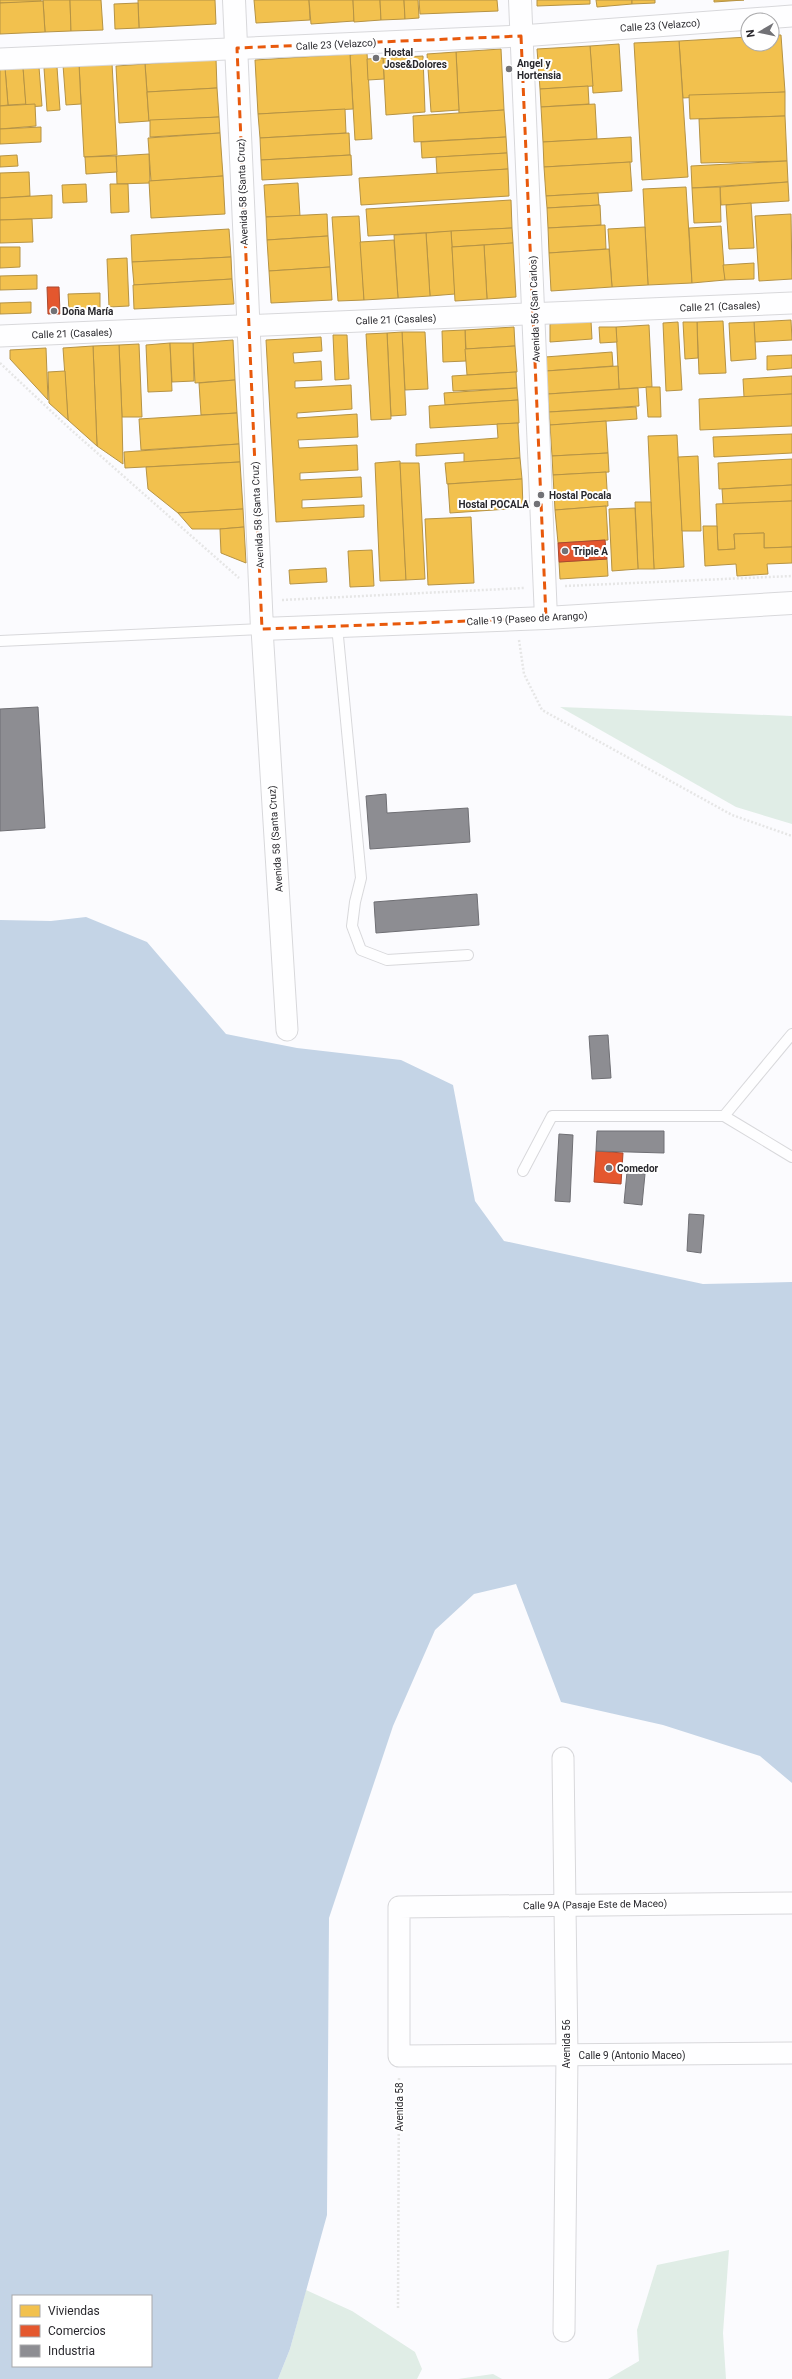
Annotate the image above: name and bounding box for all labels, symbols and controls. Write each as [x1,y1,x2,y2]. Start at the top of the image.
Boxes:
north arrow [740,12,780,52]
street label: Calle 23 (Velazco) [620,17,701,35]
text: N [744,28,758,38]
street label: Calle 23 (Velazco) [296,37,377,53]
place label: Hostal Jose&Dolores [384,47,447,70]
marker: Hostal Jose&Dolores [371,53,381,63]
place label: Angel y Hortensia [517,58,562,81]
marker: Angel y Hortensia [504,64,514,74]
street label: Avenida 58 (Santa Cruz) [235,138,251,246]
street label: Avenida 56 (San Carlos) [527,256,543,362]
street label: Calle 21 (Casales) [680,300,761,314]
marker: Doña María [49,306,59,316]
place label: Doña María [62,306,114,317]
street label: Calle 21 (Casales) [356,313,437,327]
street label: Calle 21 (Casales) [32,327,113,341]
street label: Avenida 58 (Santa Cruz) [249,461,267,569]
marker: Hostal Pocala [536,490,546,500]
place label: Hostal Pocala [549,490,612,501]
place label: Hostal POCALA [458,499,529,510]
marker: Hostal POCALA [532,499,542,509]
marker: Triple A [560,546,570,556]
place label: Triple A [573,546,608,557]
street label: Calle 19 (Paseo de Arango) [466,610,588,628]
street label: Avenida 58 (Santa Cruz) [266,785,286,893]
marker: Comedor [604,1163,614,1173]
place label: Comedor [617,1163,659,1174]
street label: Calle 9A (Pasaje Este de Maceo) [523,1898,667,1912]
street label: Avenida 56 [561,2019,572,2069]
street label: Calle 9 (Antonio Maceo) [578,2050,686,2062]
street label: Avenida 58 [394,2082,405,2132]
legend [12,2295,152,2367]
text: Viviendas [48,2304,100,2318]
text: Comercios [48,2324,106,2338]
text: Industria [48,2344,95,2358]

